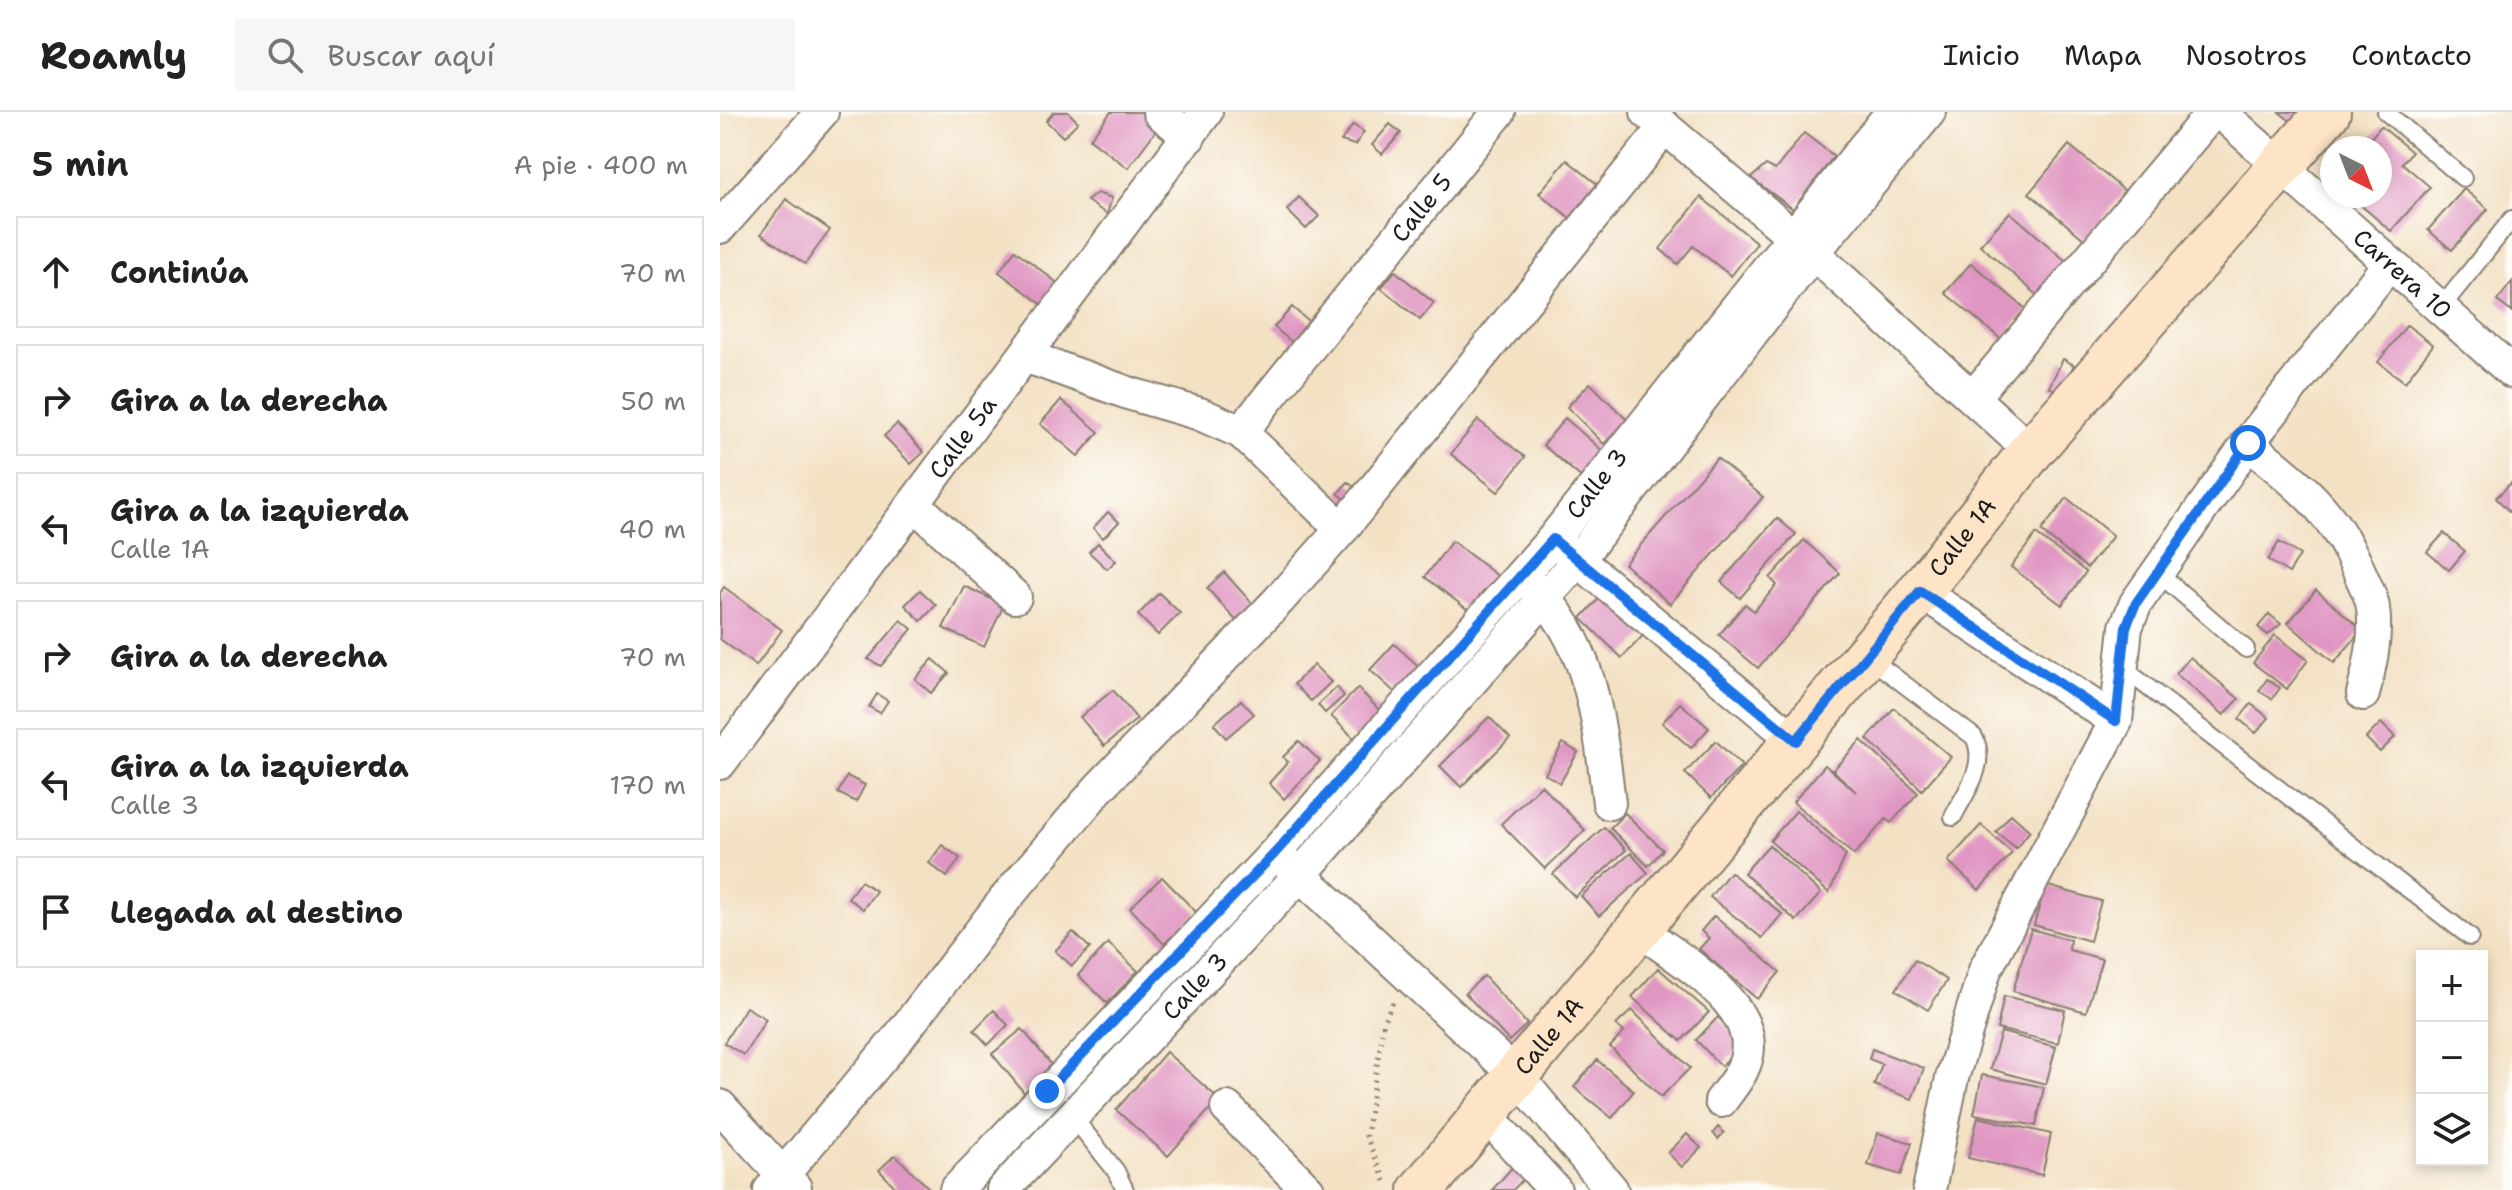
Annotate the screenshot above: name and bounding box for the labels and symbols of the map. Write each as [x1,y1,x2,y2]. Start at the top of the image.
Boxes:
north arrow [2320,136,2392,208]
street label: Calle 5 [1384,167,1459,249]
street label: Carrera 10 [2346,222,2458,327]
street label: Calle 5a [922,390,1004,485]
route start [2230,425,2266,461]
street label: Calle 3 [1559,442,1635,526]
street label: Calle 1A [1921,491,2004,583]
street label: Calle 3 [1155,945,1235,1027]
street label: Calle 1A [1507,991,1591,1082]
route end [1029,1073,1065,1109]

